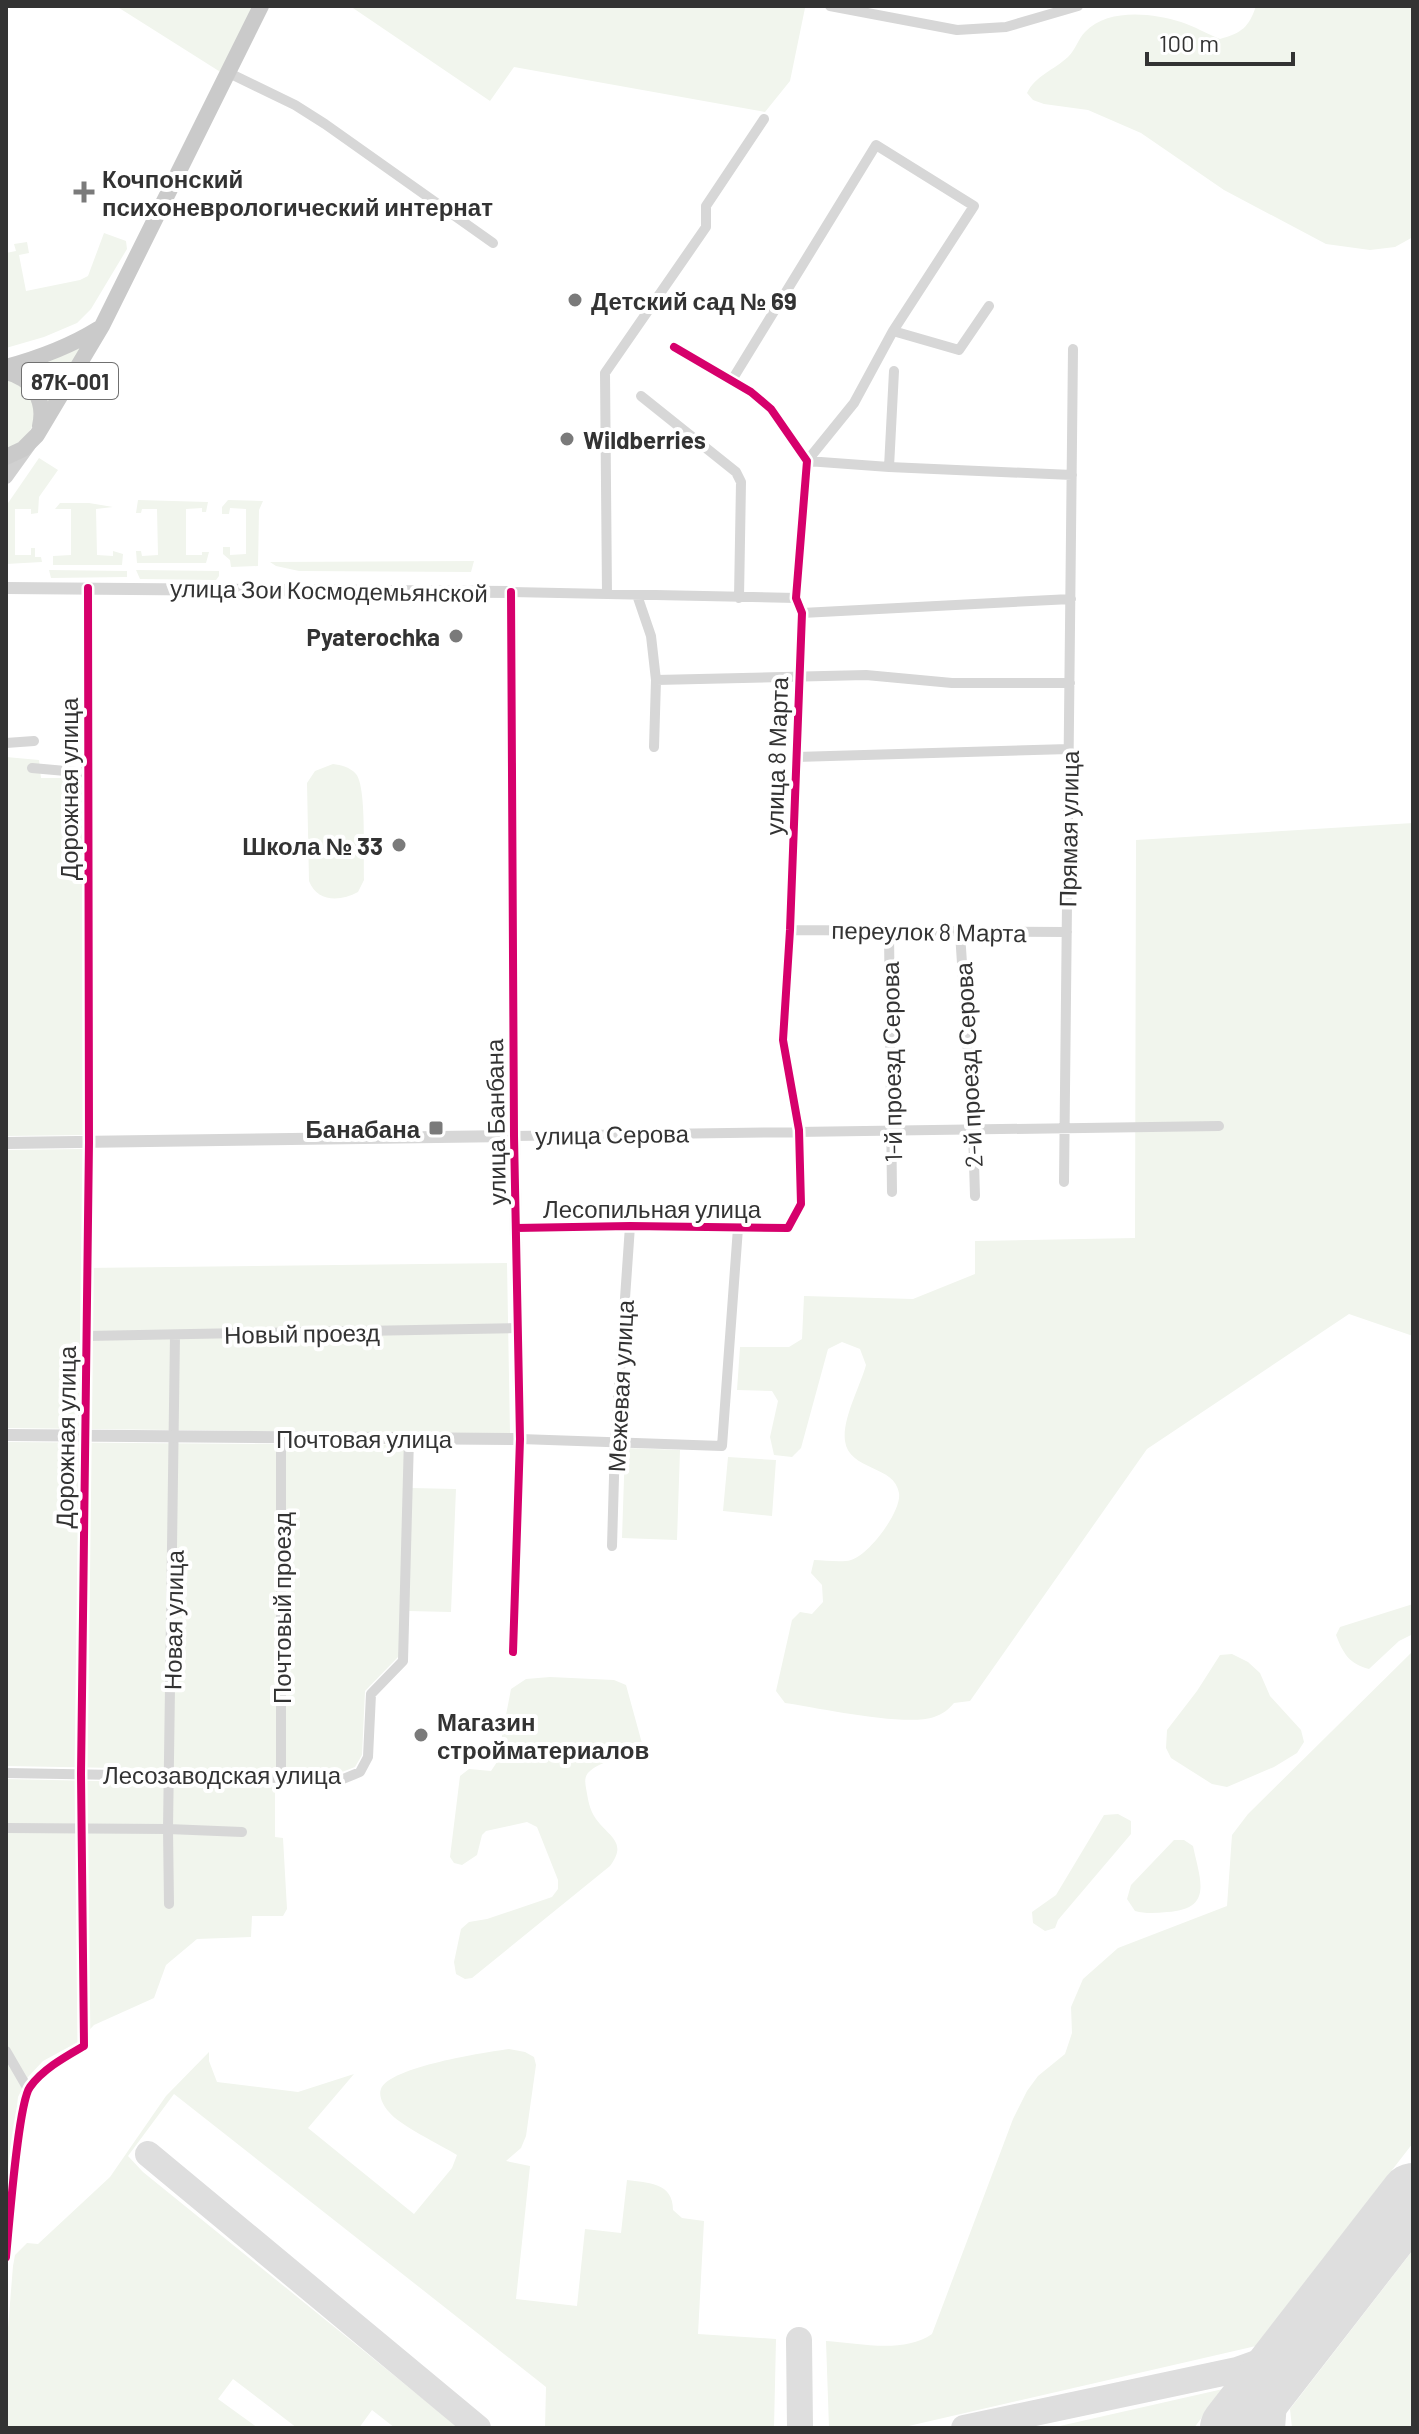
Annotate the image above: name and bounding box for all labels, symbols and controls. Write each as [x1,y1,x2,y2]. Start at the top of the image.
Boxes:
scale bar [1147,16,1293,66]
text: 100 m [1159,28,1219,57]
place label: Кочпонский психоневрологический интернат [102,164,493,221]
marker: Кочпонский психоневрологический интернат [73,181,95,203]
place label: Детский сад № 69 [591,286,797,315]
marker: Детский сад № 69 [566,291,584,309]
road number: 87К-001 [22,363,118,399]
place label: Wildberries [583,425,706,454]
marker: Wildberries [558,430,576,448]
street label: улица Зои Космодемьянской [170,573,488,607]
place label: Pyaterochka [307,622,440,651]
marker: Pyaterochka [447,627,465,645]
street label: улица 8 Марта [759,676,793,836]
street label: Дорожная улица [54,697,83,880]
street label: Прямая улица [1052,750,1084,908]
place label: Школа № 33 [242,831,383,860]
marker: Школа № 33 [390,836,408,854]
street label: переулок 8 Марта [831,915,1027,947]
street label: 1-й проезд Серова [875,961,907,1163]
street label: 2-й проезд Серова [948,961,988,1168]
street label: улица Банбана [479,1038,511,1205]
place label: Банабана [306,1114,421,1143]
street label: улица Серова [535,1118,690,1150]
marker: Банабана [427,1119,445,1137]
street label: Лесопильная улица [543,1194,762,1223]
street label: Межевая улица [601,1299,639,1473]
street label: Новый проезд [224,1317,380,1349]
street label: Дорожная улица [49,1345,81,1529]
street label: Почтовая улица [276,1424,453,1453]
street label: Почтовый проезд [267,1512,296,1704]
street label: Новая улица [157,1549,189,1690]
place label: Магазин стройматериалов [437,1707,649,1764]
marker: Магазин стройматериалов [412,1726,430,1744]
street label: Лесозаводская улица [103,1760,342,1789]

